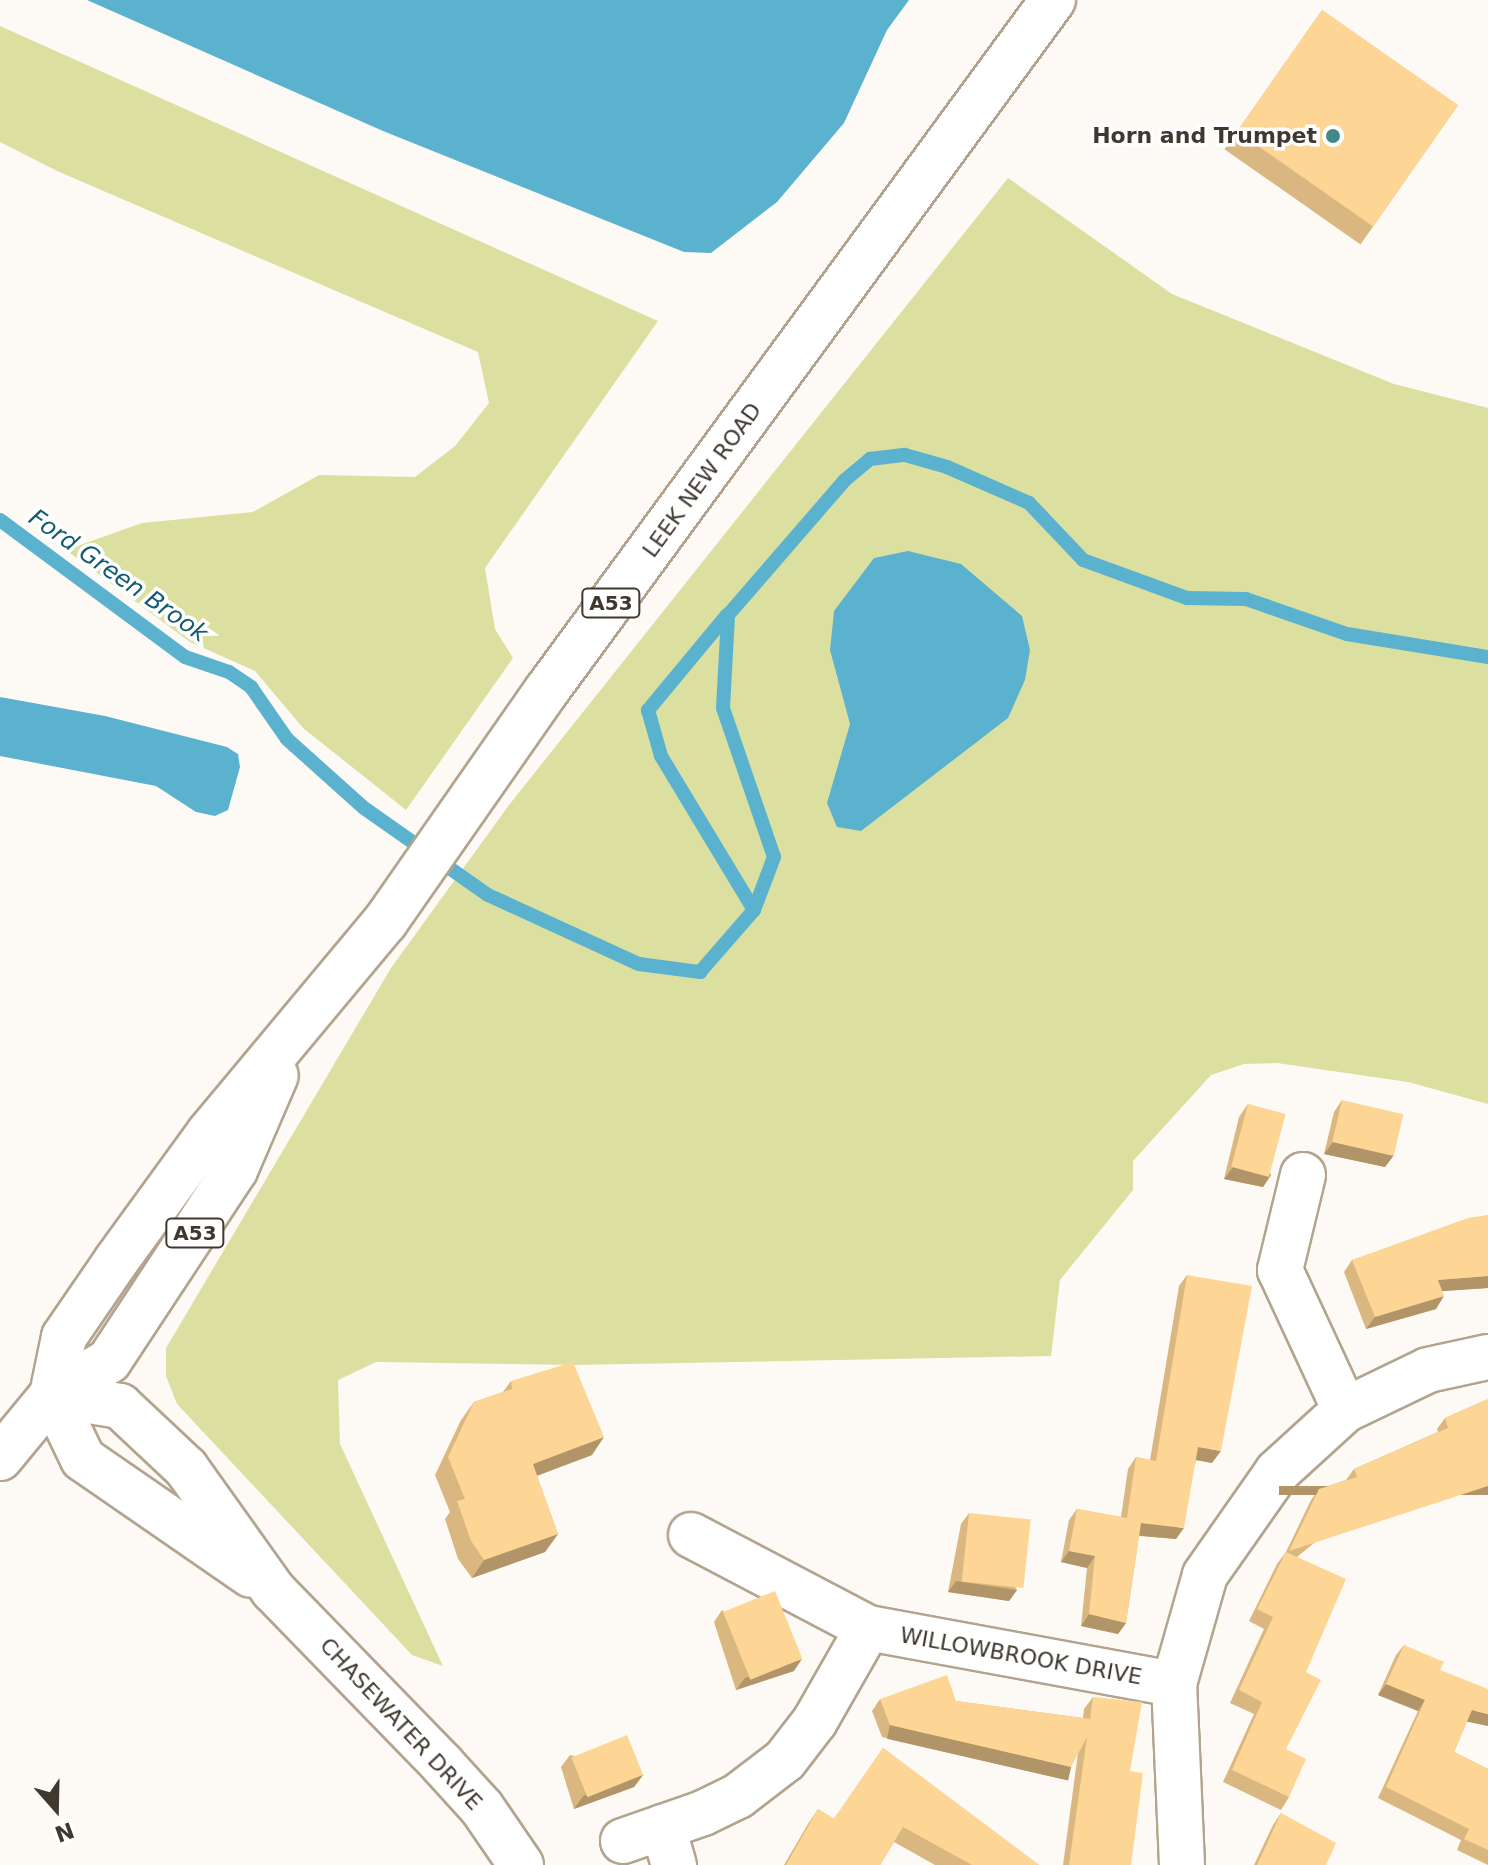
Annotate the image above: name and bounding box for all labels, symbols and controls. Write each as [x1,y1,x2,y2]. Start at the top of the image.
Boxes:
place label: Horn and Trumpet [1092,123,1317,149]
marker: Horn and Trumpet [1324,127,1342,145]
street label: LEEK NEW ROAD [637,397,767,563]
water label: Ford Green Brook [23,504,213,648]
road number: A53 [581,587,641,619]
road number: A53 [165,1217,225,1249]
street label: WILLOWBROOK DRIVE [898,1622,1144,1690]
street label: CHASEWATER DRIVE [314,1632,488,1816]
north arrow [16,1769,96,1849]
text: N [51,1817,77,1847]

